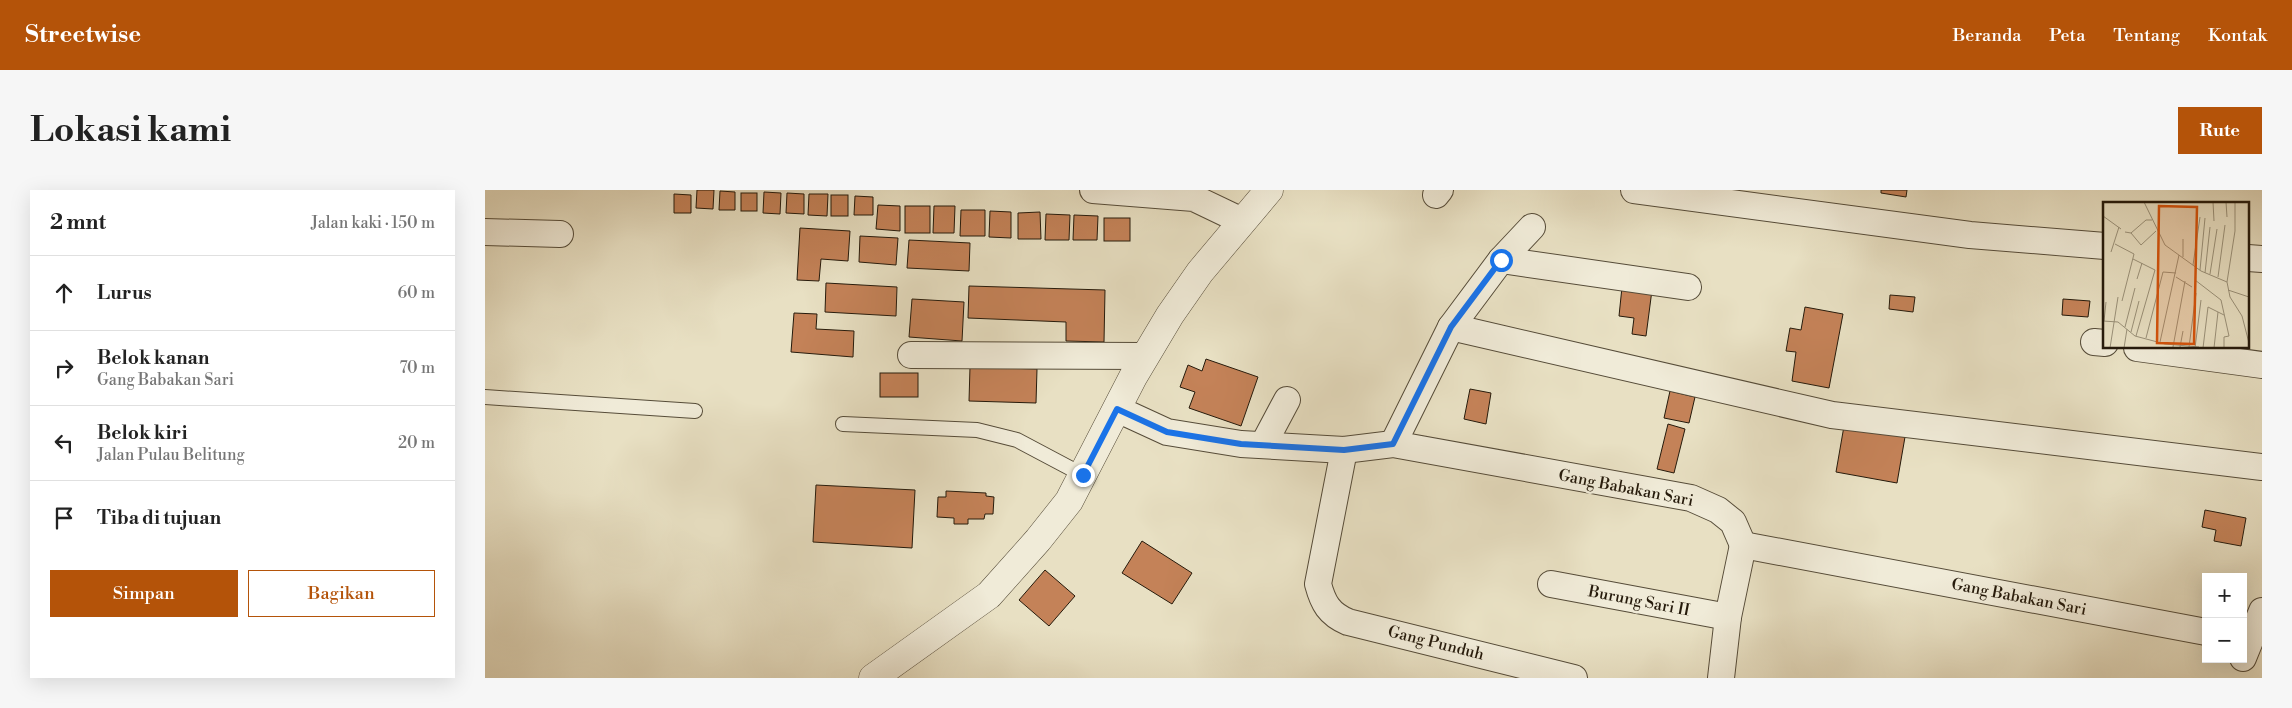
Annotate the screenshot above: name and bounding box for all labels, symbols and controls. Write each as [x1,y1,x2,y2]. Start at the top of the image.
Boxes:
text: Streetwise [25,20,141,50]
text: Beranda [1953,24,2021,47]
text: Peta [2049,24,2085,47]
text: Tentang [2113,24,2180,47]
text: Kontak [2208,24,2267,47]
button: Rute [2178,107,2262,154]
text: Lokasi kami [30,109,231,152]
inset map [2103,202,2249,349]
text: 2 mnt [50,210,106,236]
text: Jalan kaki · 150 m [311,213,435,233]
route start [1490,249,1513,272]
icon: ahead [50,279,78,307]
text: Lurus [97,281,152,305]
text: 60 m [397,283,435,303]
text: Belok kanan [97,346,210,370]
icon: right [50,354,78,382]
text: 70 m [399,358,435,378]
text: Gang Babakan Sari [97,370,234,390]
text: Belok kiri [97,421,187,445]
icon: left [50,429,78,457]
text: 20 m [398,433,435,453]
text: Jalan Pulau Belitung [97,445,245,465]
route end [1072,464,1095,487]
street label: Gang Babakan Sari [1557,465,1695,511]
icon: arrive [50,504,78,532]
text: Tiba di tujuan [97,506,221,530]
button: Simpan [50,570,238,617]
button: Bagikan [248,570,435,617]
map controls [2202,573,2247,663]
button: + [2202,573,2247,618]
street label: Gang Babakan Sari [1950,574,2088,620]
street label: Burung Sari II [1585,581,1692,621]
button: − [2202,618,2247,663]
street label: Gang Punduh [1386,621,1487,665]

